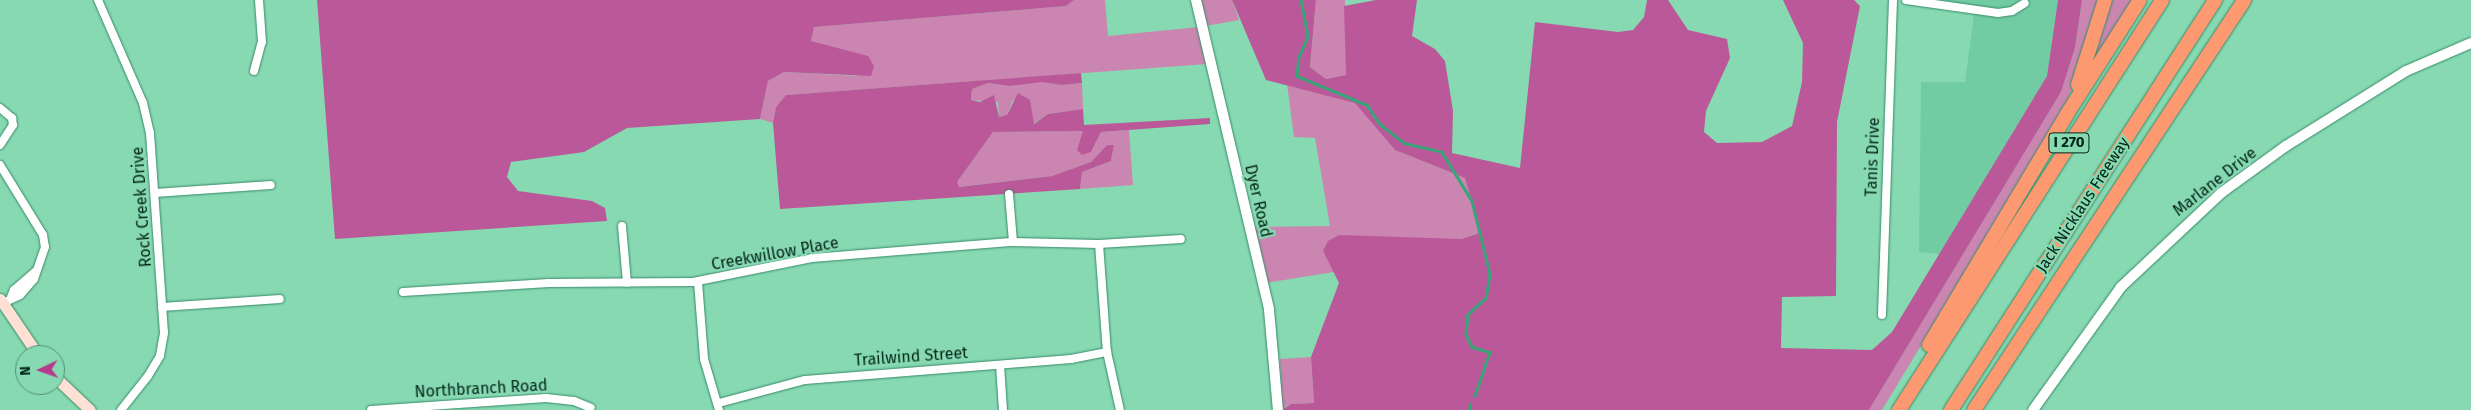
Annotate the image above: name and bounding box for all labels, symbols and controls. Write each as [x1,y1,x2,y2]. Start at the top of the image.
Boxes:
street label: Tanis Drive [1862,117,1884,197]
road number: I 270 [2048,130,2090,156]
street label: Jack Nicklaus Freeway [2032,134,2134,276]
street label: Marlane Drive [2169,143,2261,221]
street label: Rock Creek Drive [128,146,156,268]
street label: Dyer Road [1240,163,1276,239]
street label: Creekwillow Place [710,233,840,275]
street label: Trailwind Street [854,343,968,371]
north arrow [15,345,65,395]
text: N [17,366,34,376]
street label: Northbranch Road [414,376,548,402]

